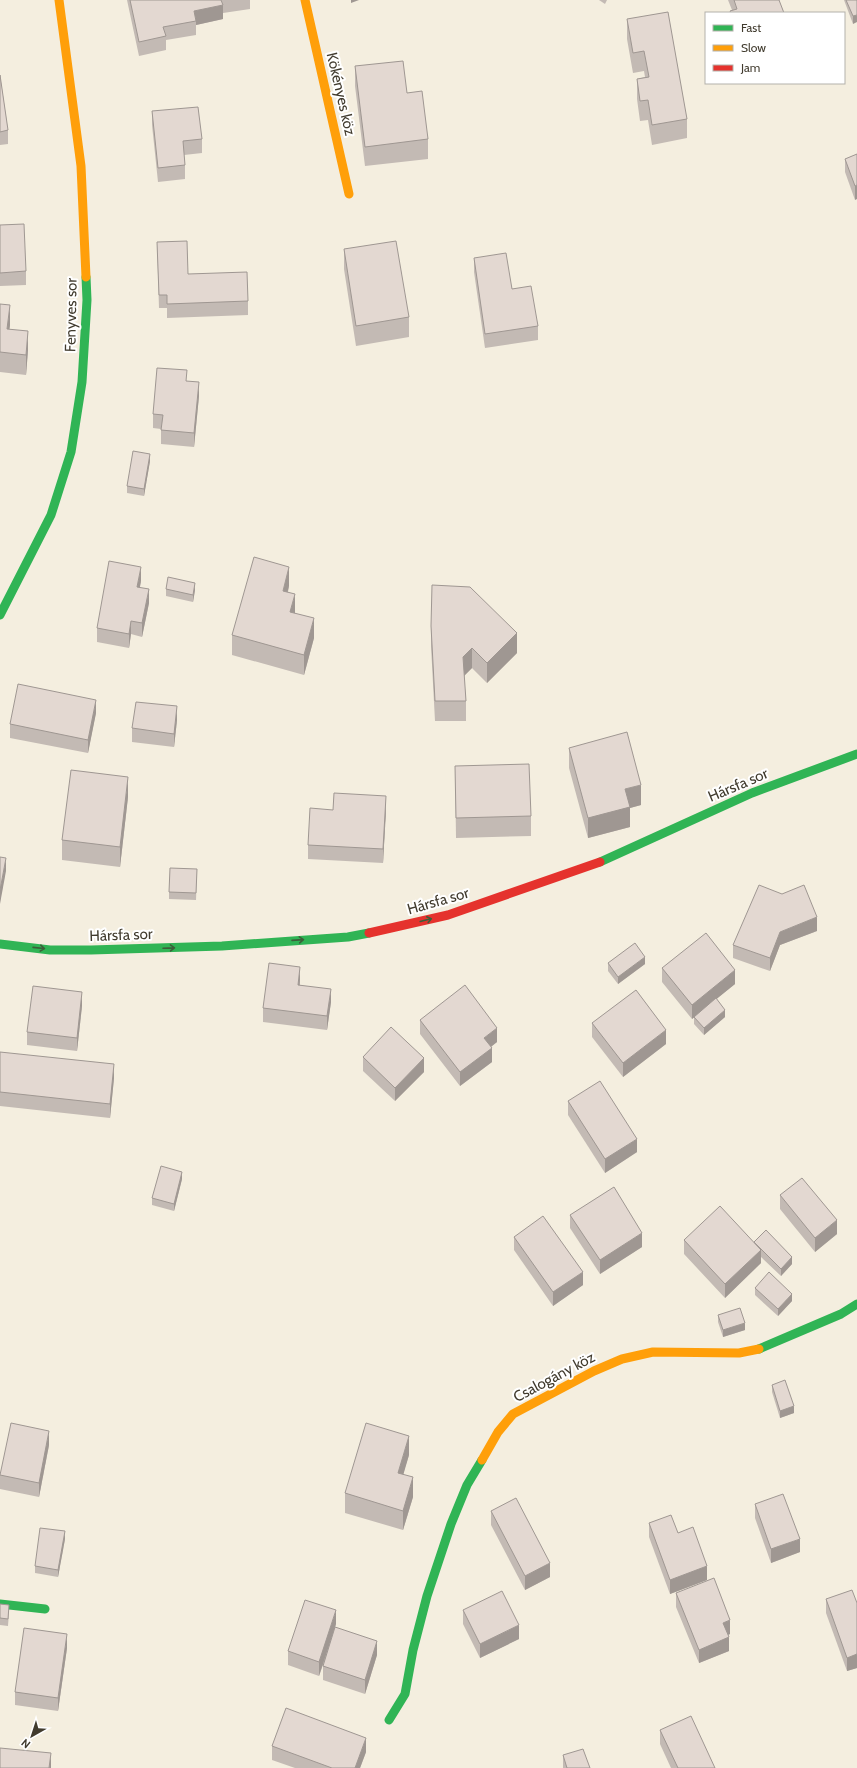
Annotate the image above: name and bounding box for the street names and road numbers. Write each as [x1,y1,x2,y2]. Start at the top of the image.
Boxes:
street label: Kökényes köz [323,51,359,137]
street label: Fenyves sor [61,277,81,352]
street label: Hársfa sor [705,764,771,806]
street label: Hársfa sor [405,884,471,918]
street label: Hársfa sor [89,925,153,945]
street label: Csalogány köz [510,1348,598,1406]

